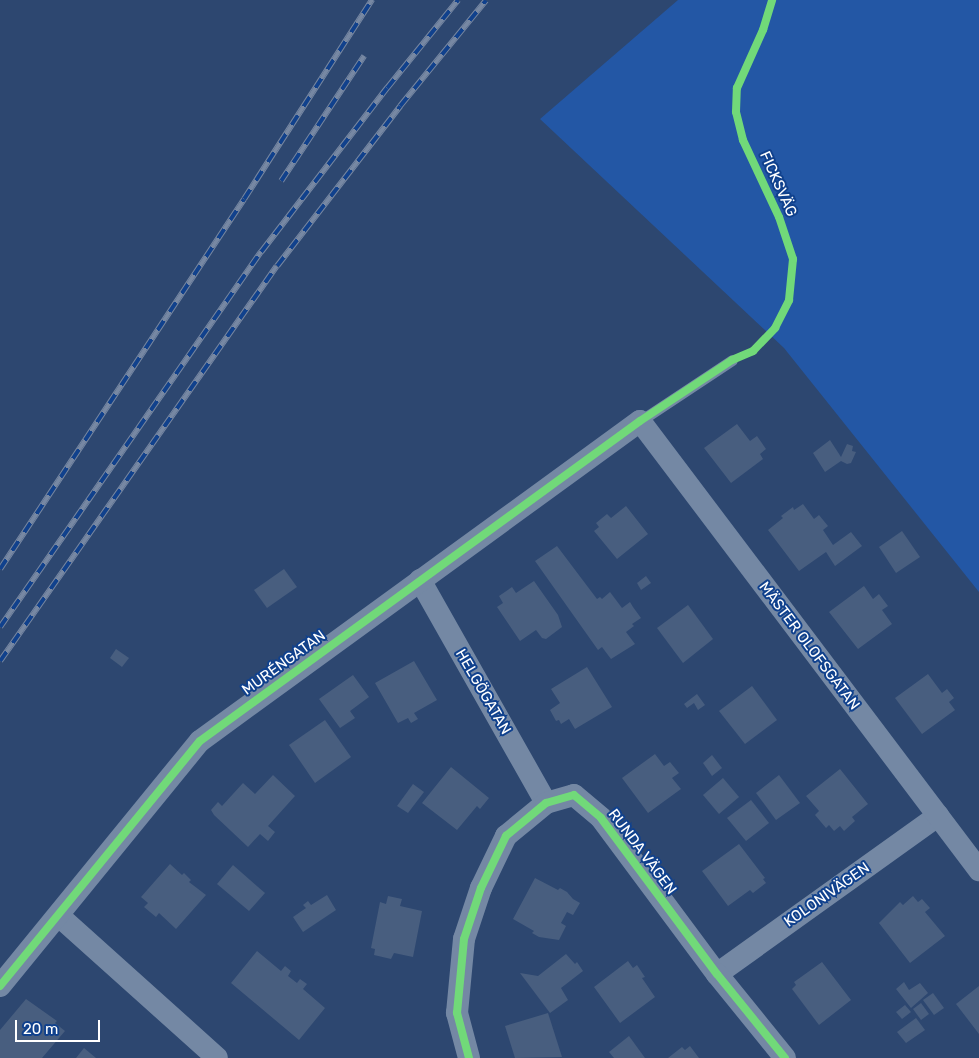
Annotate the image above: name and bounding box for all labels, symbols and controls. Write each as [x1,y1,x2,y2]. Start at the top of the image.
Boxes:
street label: FICKSVÄG [756,148,800,220]
street label: MÄSTER OLOFSGATAN [755,578,863,714]
street label: MURÉNGATAN [239,627,329,699]
street label: HELGÖGATAN [451,646,515,738]
street label: RUNDA VÄGEN [604,805,680,899]
street label: KOLONIVÄGEN [781,859,873,931]
scale bar [18,1010,102,1042]
text: 20 m [23,1020,58,1038]

